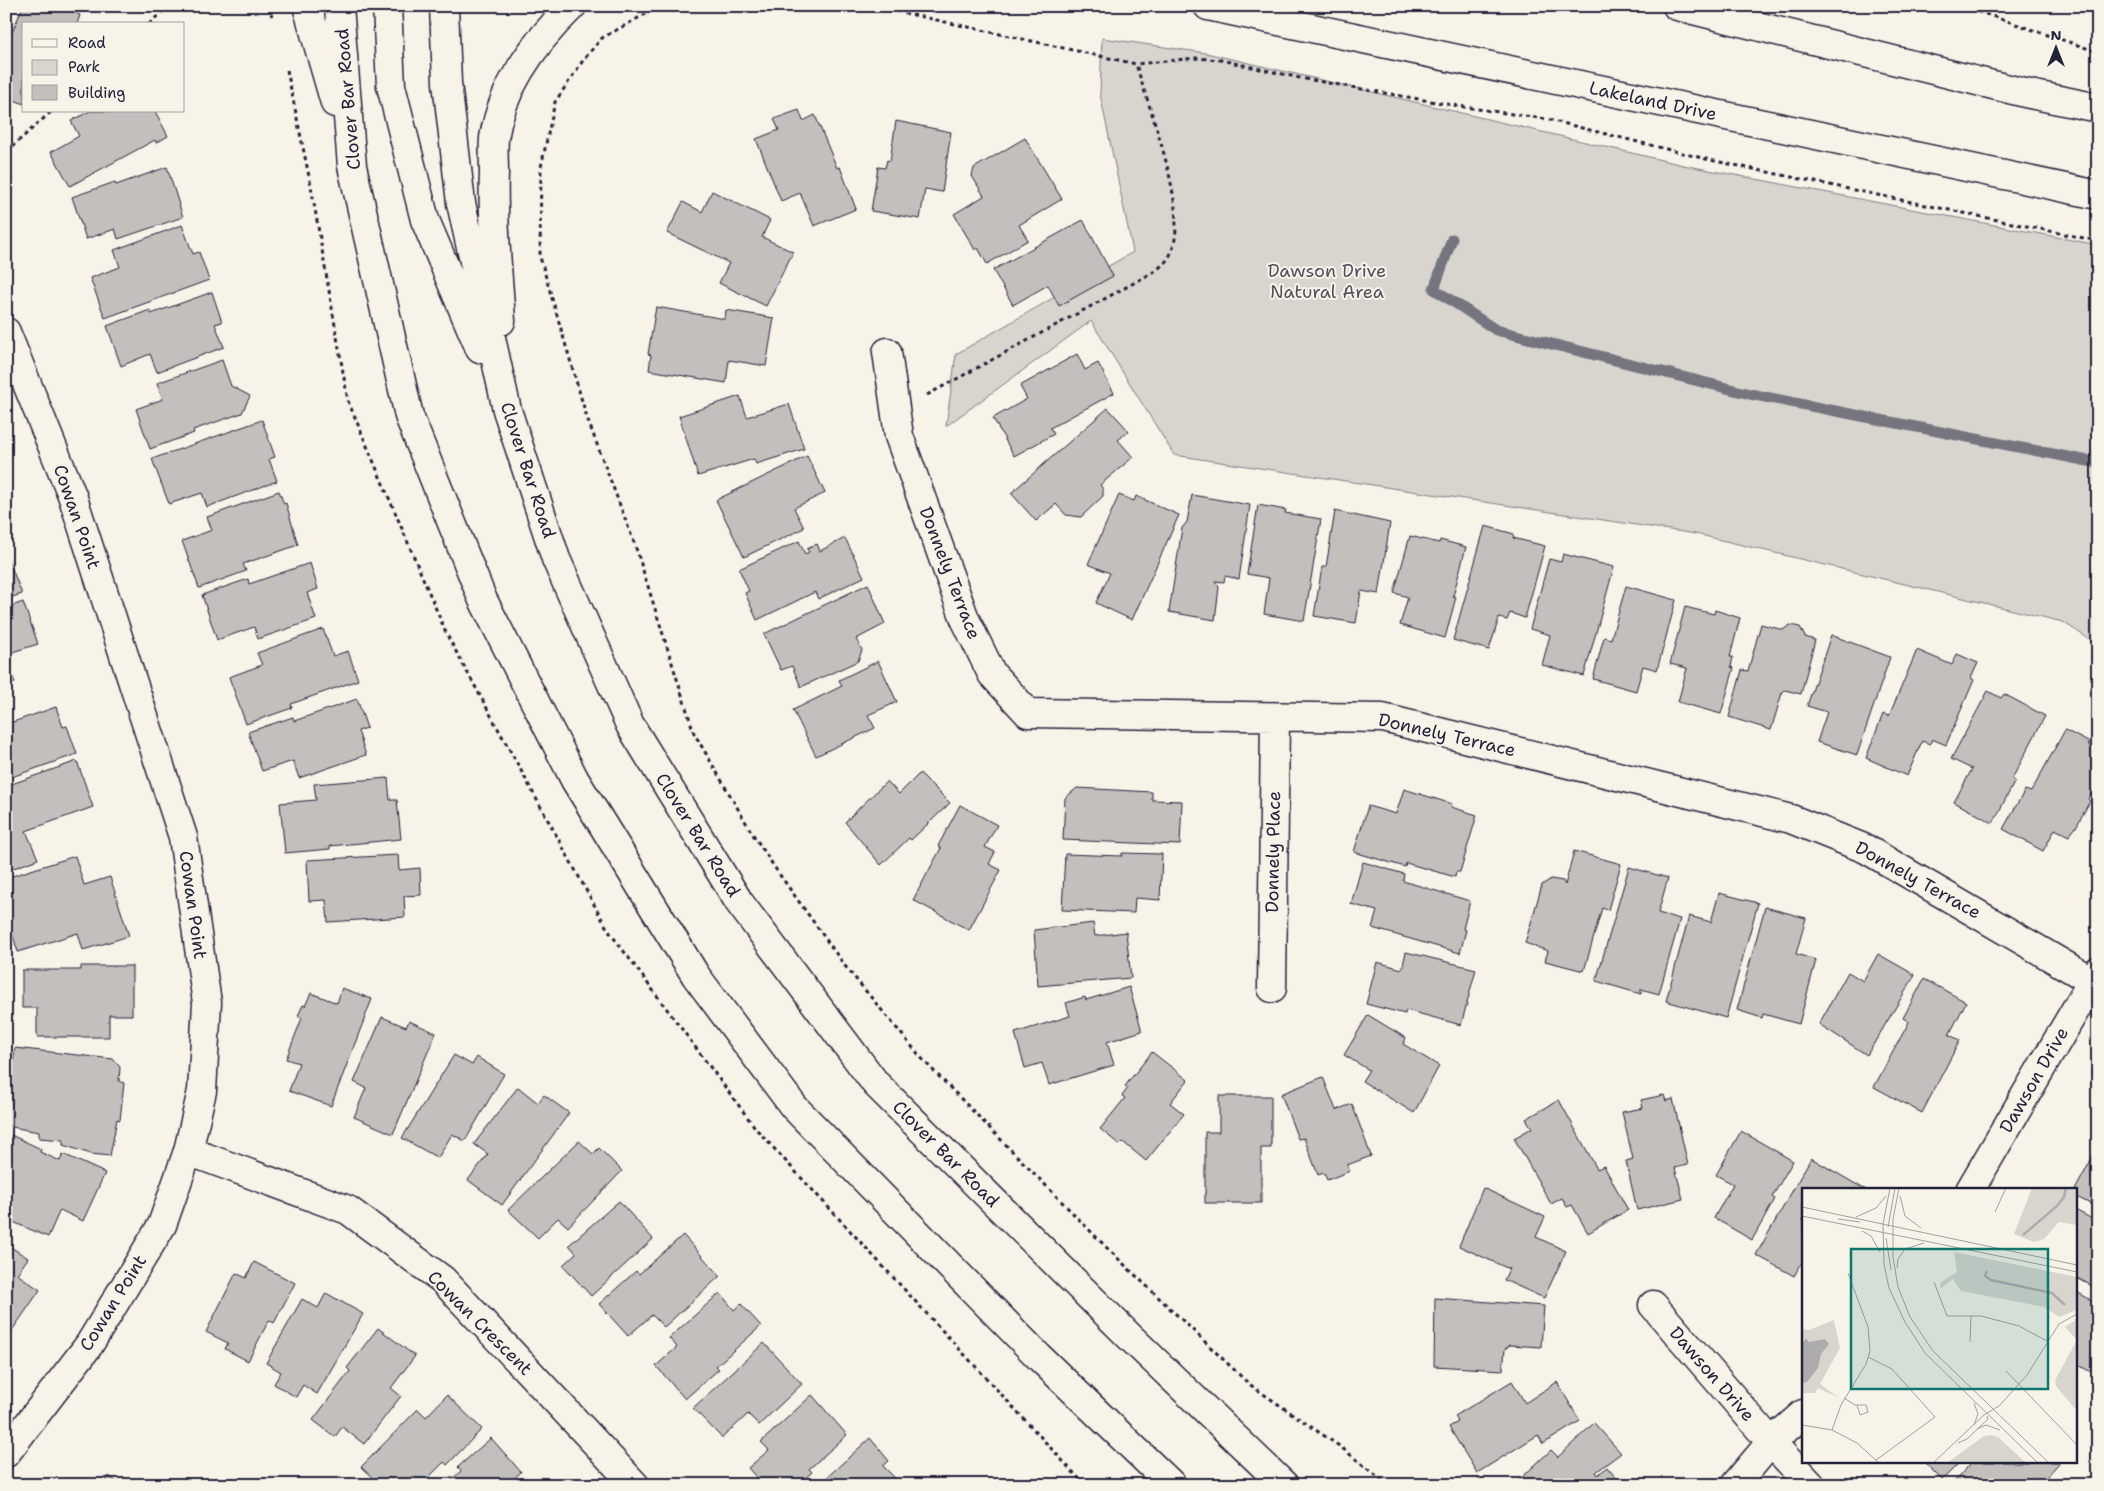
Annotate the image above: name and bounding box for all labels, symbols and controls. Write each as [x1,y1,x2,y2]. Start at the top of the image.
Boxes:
legend [22,22,185,112]
north arrow [2032,22,2082,72]
text: N [2050,26,2062,44]
street label: Clover Bar Road [330,27,366,171]
text: Road [68,33,106,53]
text: Park [68,57,100,77]
street label: Lakeland Drive [1587,76,1719,126]
text: Building [68,83,125,103]
park label: Dawson Drive Natural Area [1268,259,1386,304]
street label: Clover Bar Road [495,399,561,541]
street label: Cowan Point [48,461,106,573]
street label: Donnely Terrace [914,503,986,643]
street label: Donnely Terrace [1376,708,1518,762]
street label: Clover Bar Road [650,768,746,902]
street label: Donnely Place [1260,791,1286,913]
street label: Donnely Terrace [1851,836,1985,924]
street label: Cowan Point [174,849,212,961]
street label: Dawson Drive [1994,1023,2074,1137]
street label: Clover Bar Road [887,1095,1005,1213]
inset map [1802,1188,2076,1464]
street label: Cowan Point [74,1250,152,1356]
street label: Cowan Crescent [422,1265,538,1381]
street label: Dawson Drive [1664,1321,1760,1427]

